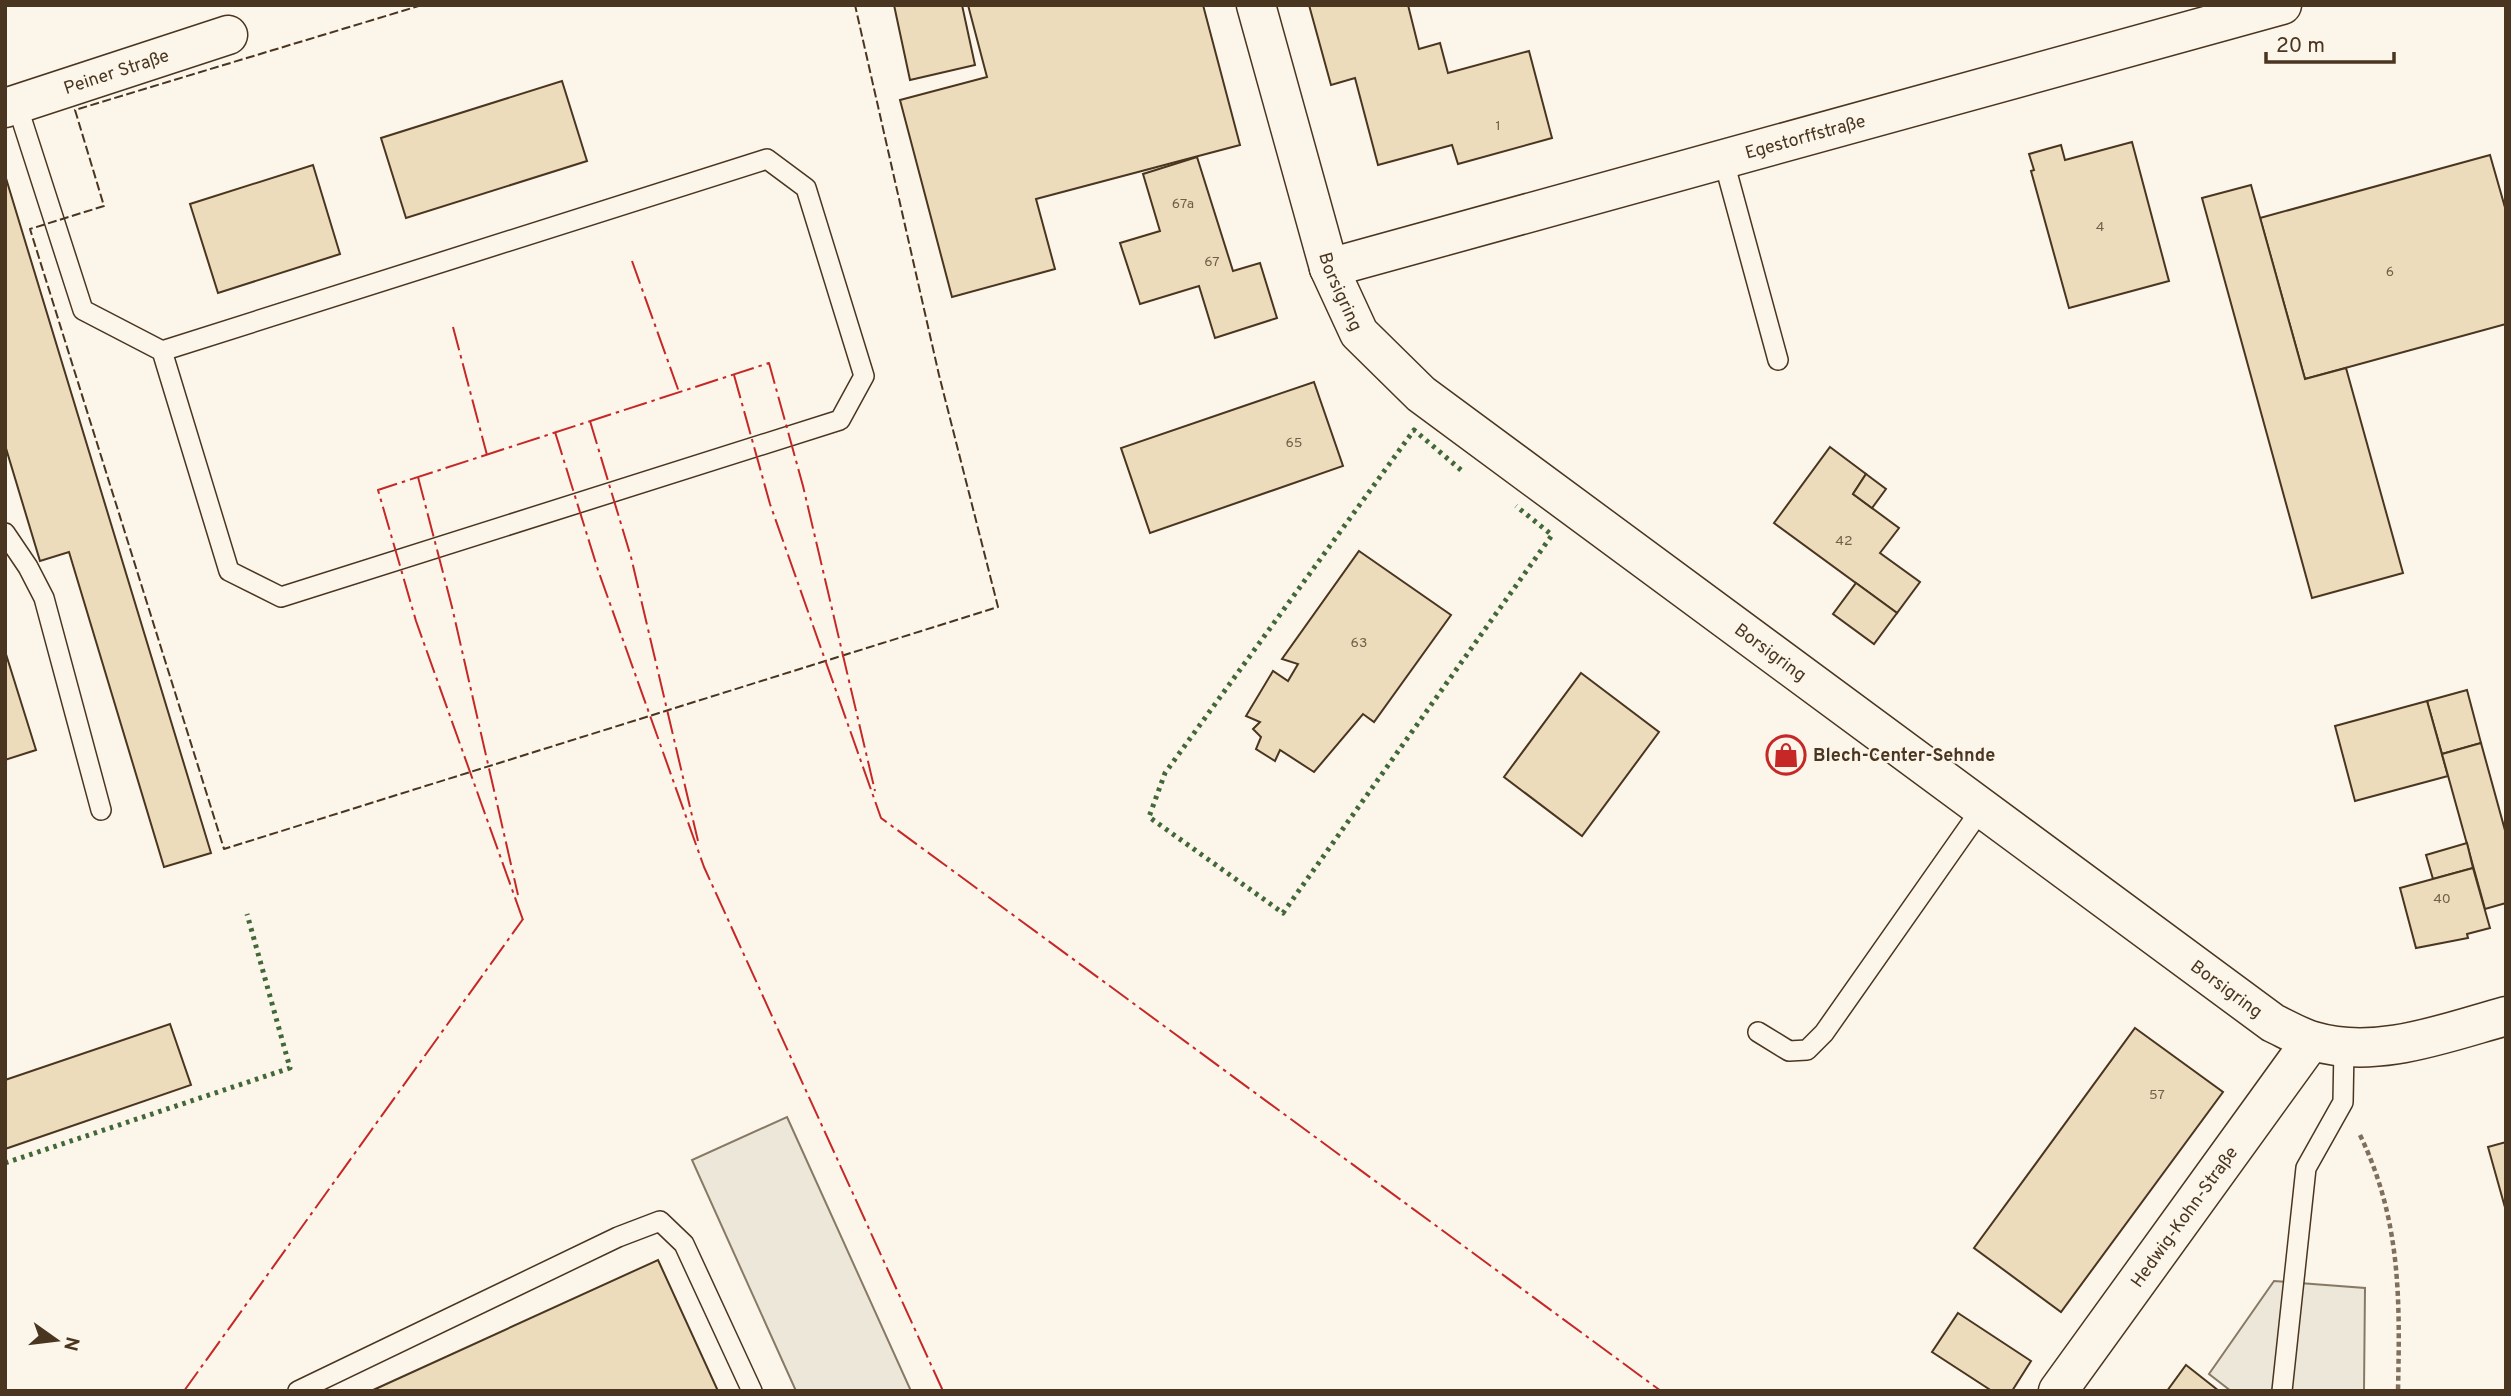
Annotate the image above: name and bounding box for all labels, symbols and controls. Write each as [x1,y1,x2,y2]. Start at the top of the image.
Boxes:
scale bar [2266,21,2394,65]
text: 20 m [2276,33,2325,60]
street label: Peiner Straße [61,45,172,101]
street label: Egestorffstraße [1743,110,1868,166]
house number: 1 [1495,118,1501,135]
house number: 67a [1172,196,1194,213]
house number: 4 [2096,219,2104,236]
street label: Borsigring [1312,250,1367,335]
house number: 67 [1204,254,1220,271]
house number: 6 [2386,264,2394,281]
house number: 65 [1285,435,1303,452]
house number: 42 [1835,533,1853,550]
street label: Borsigring [1729,619,1810,688]
house number: 63 [1351,635,1367,652]
shop icon: Blech-Center-Sehnde [1765,734,1807,776]
place label: Blech-Center-Sehnde [1813,745,1995,768]
house number: 40 [2433,891,2451,908]
street label: Borsigring [2185,956,2266,1024]
house number: 57 [2149,1087,2165,1104]
street label: Hedwig-Kohn-Straße [2126,1143,2244,1293]
north arrow [21,1305,91,1375]
text: N [57,1334,84,1353]

